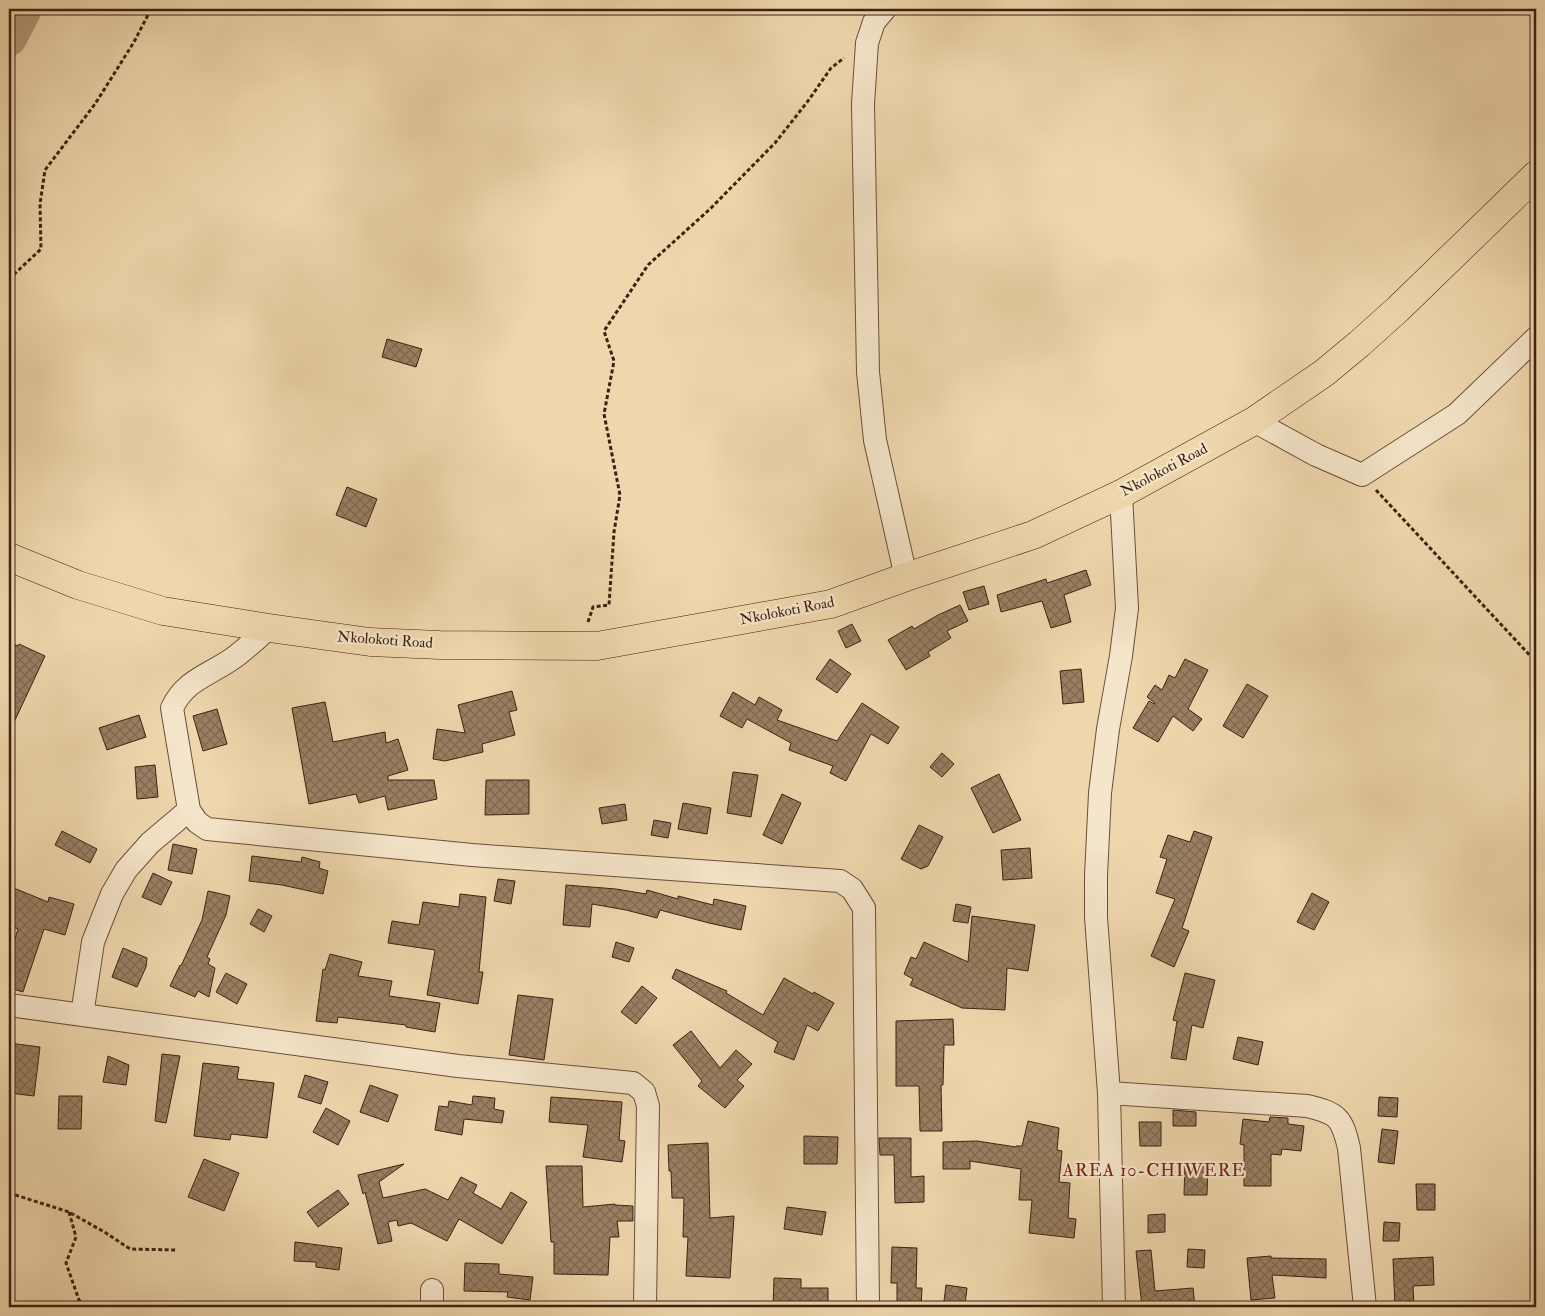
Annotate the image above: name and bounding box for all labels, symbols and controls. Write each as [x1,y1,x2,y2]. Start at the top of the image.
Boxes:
street label: Nkolokoti Road [1117,439,1211,501]
street label: Nkolokoti Road [738,592,836,629]
street label: Nkolokoti Road [336,627,434,653]
district label: AREA 10-CHIWERE [1062,1159,1246,1182]

